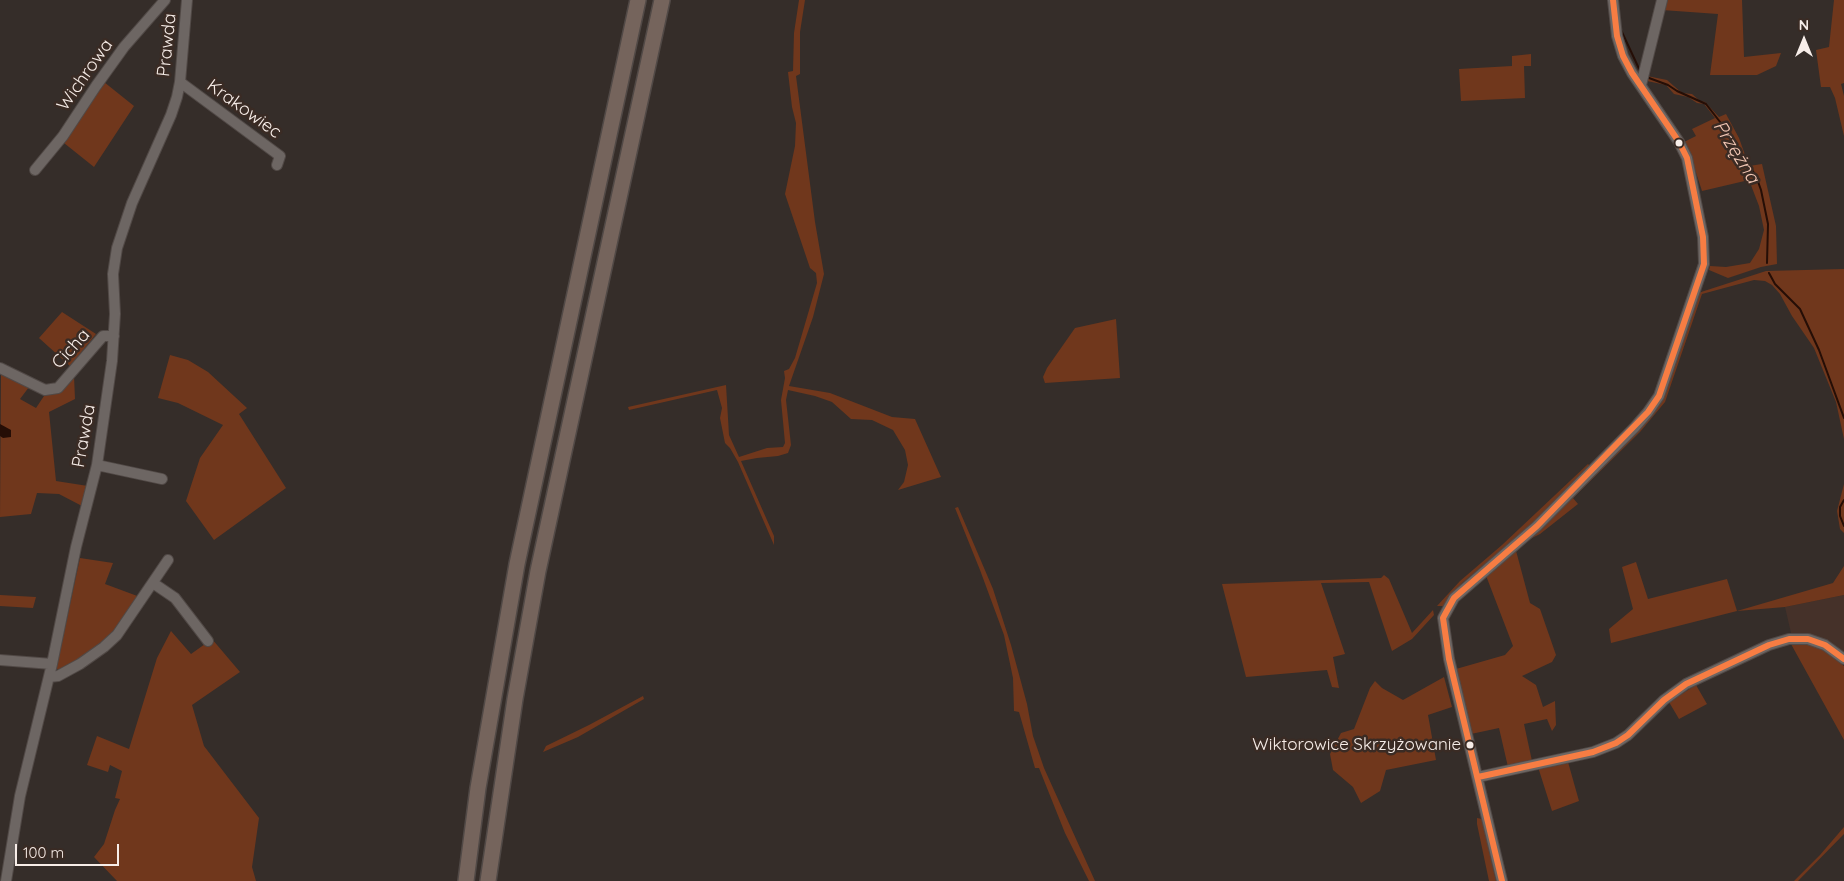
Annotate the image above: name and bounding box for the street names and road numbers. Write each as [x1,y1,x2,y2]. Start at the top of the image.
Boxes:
street label: Prawda [153,12,181,78]
street label: Wichrowa [52,35,118,115]
street label: Krakowiec [203,75,285,143]
street label: Cicha [48,325,94,373]
street label: Prawda [68,403,100,469]

